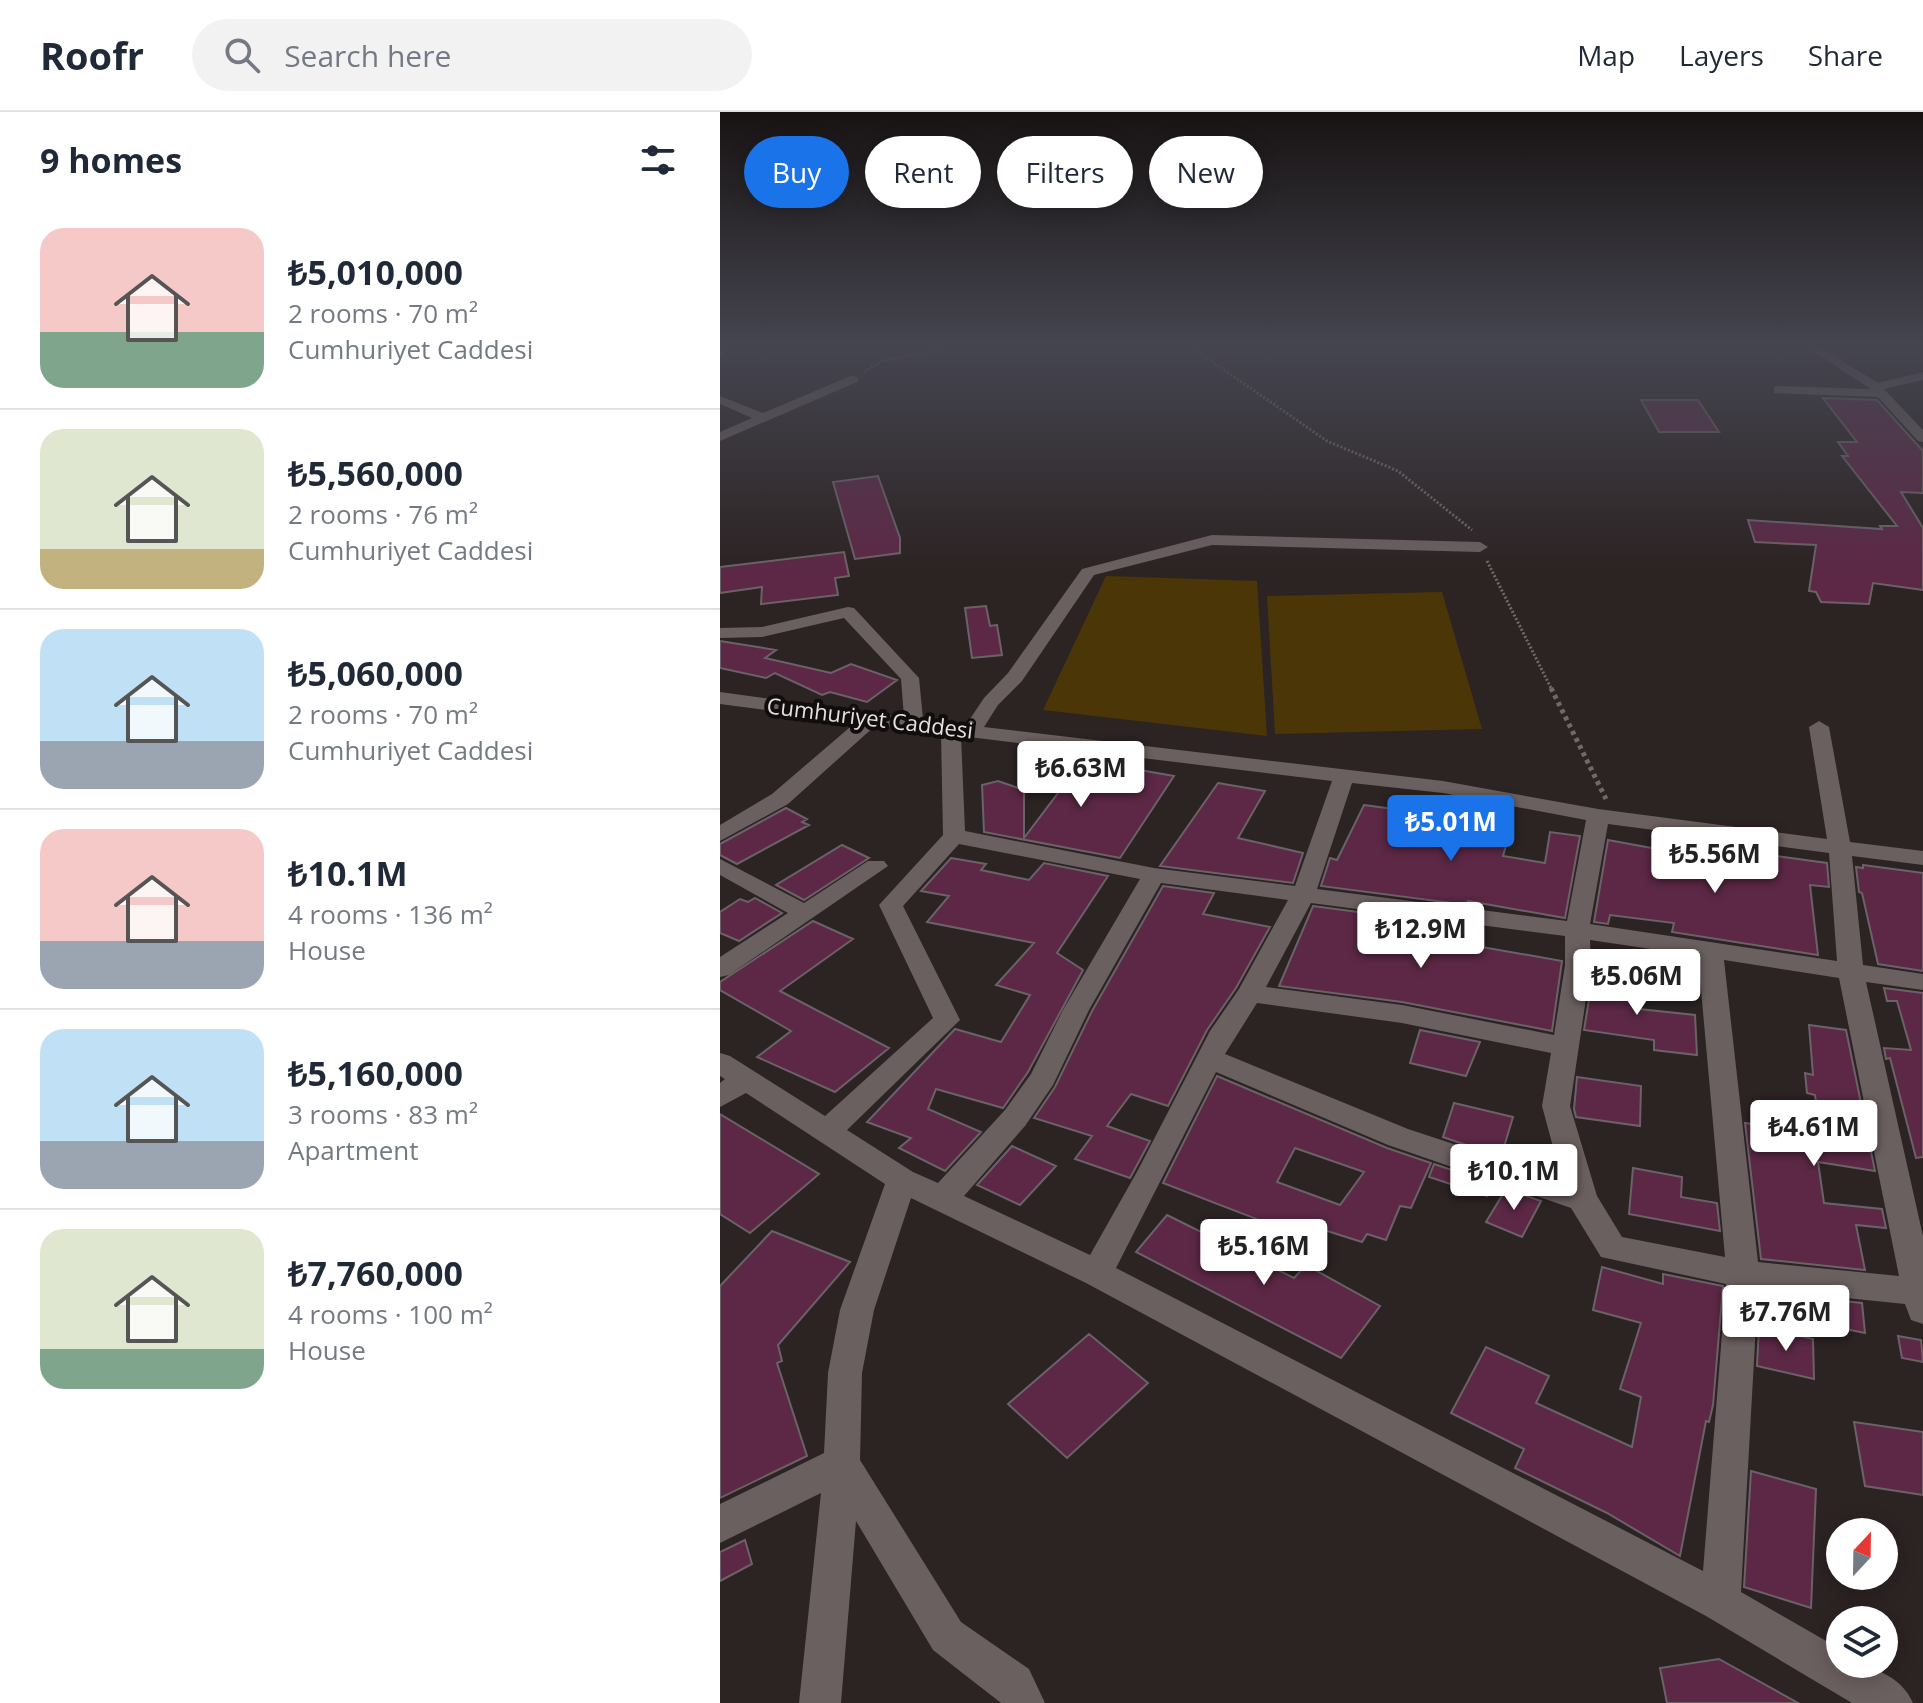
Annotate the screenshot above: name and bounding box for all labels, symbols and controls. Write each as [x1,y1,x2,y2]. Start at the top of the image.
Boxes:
search box [192,19,752,91]
text: Roofr [40,29,144,81]
icon: search [220,33,264,77]
text: Search here [284,35,451,76]
text: Map [1577,36,1635,74]
text: Layers [1679,36,1764,74]
text: Share [1808,36,1883,74]
chip: Buy [744,136,849,208]
chip: Rent [865,136,981,208]
chip: Filters [997,136,1133,208]
chip: New [1149,136,1263,208]
text: 9 homes [40,137,182,183]
icon: filters [636,138,680,182]
text: ₺5,010,000 [288,249,463,295]
icon: home [104,260,200,356]
text: 2 rooms · 70 m² [288,295,478,331]
text: Cumhuriyet Caddesi [288,331,533,367]
text: ₺5,560,000 [288,450,463,496]
icon: home [104,461,200,557]
text: 2 rooms · 76 m² [288,496,478,532]
text: Cumhuriyet Caddesi [288,532,533,568]
text: ₺5,060,000 [288,650,463,696]
icon: home [104,661,200,757]
street label: Cumhuriyet Caddesi [765,689,975,745]
text: 2 rooms · 70 m² [288,696,478,732]
text: Cumhuriyet Caddesi [288,732,533,768]
pin: ₺6.63M [1016,741,1146,809]
text: ₺6.63M [1035,749,1127,785]
pin: ₺5.01M [1386,795,1516,863]
text: ₺5.01M [1405,803,1497,839]
pin: ₺5.56M [1650,827,1780,895]
text: ₺5.56M [1669,835,1761,871]
text: ₺10.1M [288,850,408,896]
icon: home [104,861,200,957]
text: 4 rooms · 136 m² [288,896,493,932]
pin: ₺12.9M [1356,902,1486,970]
text: ₺12.9M [1375,910,1467,946]
text: House [288,932,366,968]
pin: ₺5.06M [1572,949,1702,1017]
text: ₺5.06M [1591,957,1683,993]
text: ₺5,160,000 [288,1050,463,1096]
icon: home [104,1061,200,1157]
text: 3 rooms · 83 m² [288,1096,478,1132]
pin: ₺4.61M [1749,1100,1879,1168]
text: ₺4.61M [1768,1108,1860,1144]
text: Apartment [288,1132,419,1168]
pin: ₺10.1M [1449,1144,1579,1212]
text: ₺10.1M [1468,1152,1560,1188]
pin: ₺5.16M [1199,1219,1329,1287]
text: ₺5.16M [1218,1227,1310,1263]
text: ₺7,760,000 [288,1250,463,1296]
icon: home [104,1261,200,1357]
pin: ₺7.76M [1721,1285,1851,1353]
text: ₺7.76M [1740,1293,1832,1329]
text: 4 rooms · 100 m² [288,1296,493,1332]
text: House [288,1332,366,1368]
north arrow [1826,1518,1898,1590]
map controls [1826,1518,1898,1678]
button: layers [1826,1606,1898,1678]

